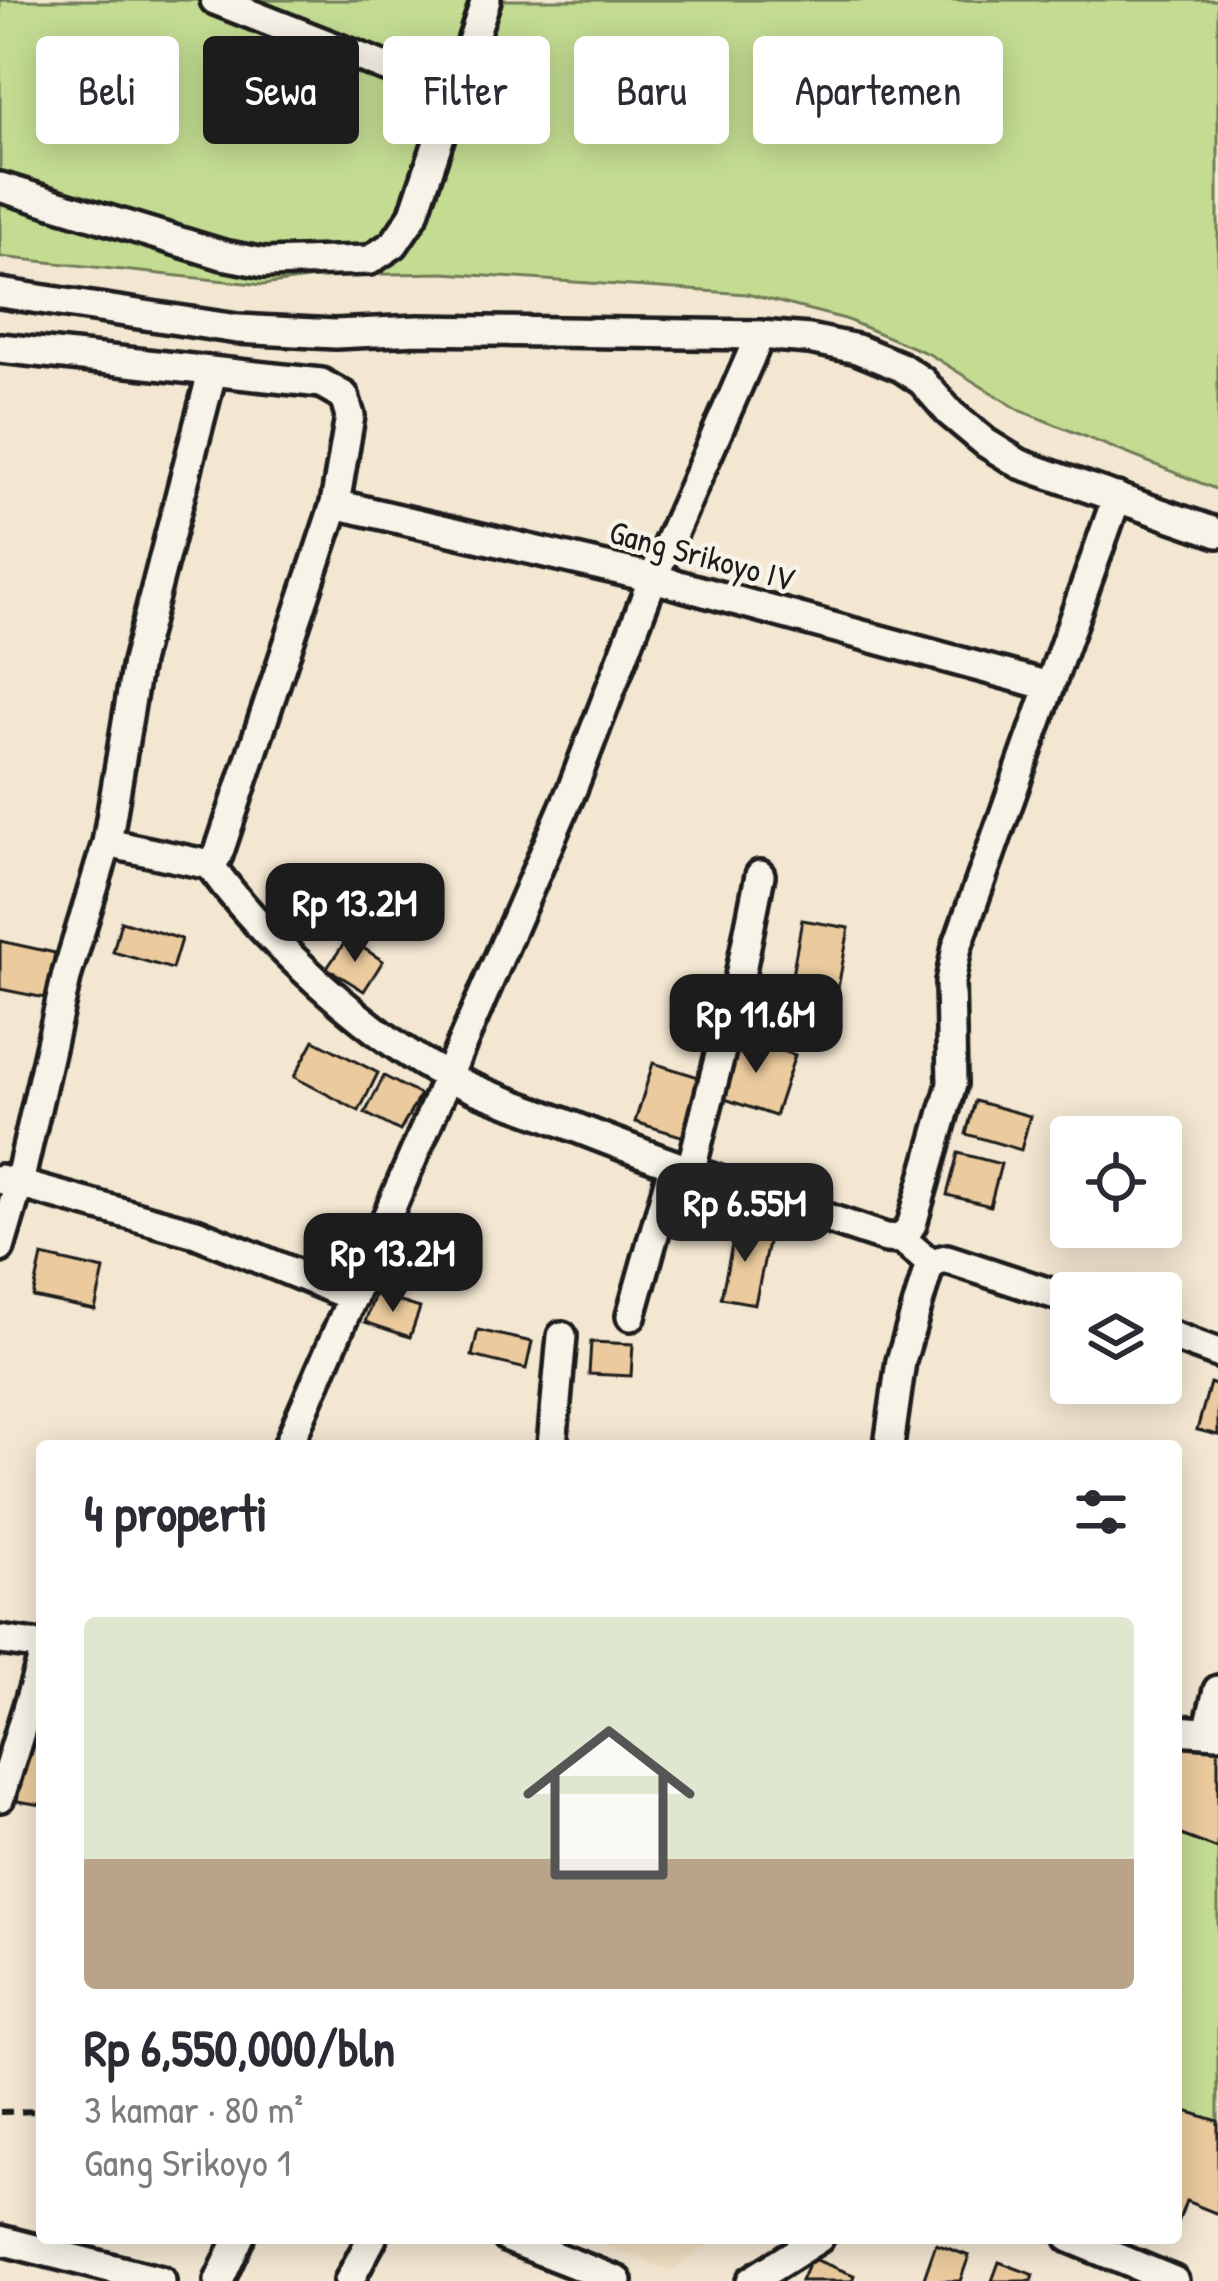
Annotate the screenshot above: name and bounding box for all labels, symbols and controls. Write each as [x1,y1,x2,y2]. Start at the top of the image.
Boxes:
chip: Beli [36,36,179,144]
chip: Sewa [203,36,359,144]
chip: Filter [383,36,550,144]
chip: Baru [574,36,729,144]
chip: Apartemen [753,36,1003,144]
street label: Gang Srikoyo IV [605,509,800,602]
pin: Rp 13.2M [231,863,479,965]
text: Rp 13.2M [293,875,417,928]
pin: Rp 11.6M [632,974,880,1076]
text: Rp 11.6M [697,986,815,1039]
map controls [1050,1116,1182,1404]
button: locate [1050,1116,1182,1248]
pin: Rp 6.55M [621,1163,869,1265]
text: Rp 6.55M [683,1175,807,1228]
pin: Rp 13.2M [269,1213,517,1315]
text: Rp 13.2M [331,1225,455,1278]
button: layers [1050,1272,1182,1404]
text: 4 properti [84,1478,268,1547]
icon: filters [1068,1479,1134,1545]
icon: home [501,1695,717,1911]
text: Rp 6,550,000/bln [84,2013,395,2082]
text: 3 kamar · 80 m² [84,2082,303,2135]
text: Gang Srikoyo 1 [84,2135,291,2188]

